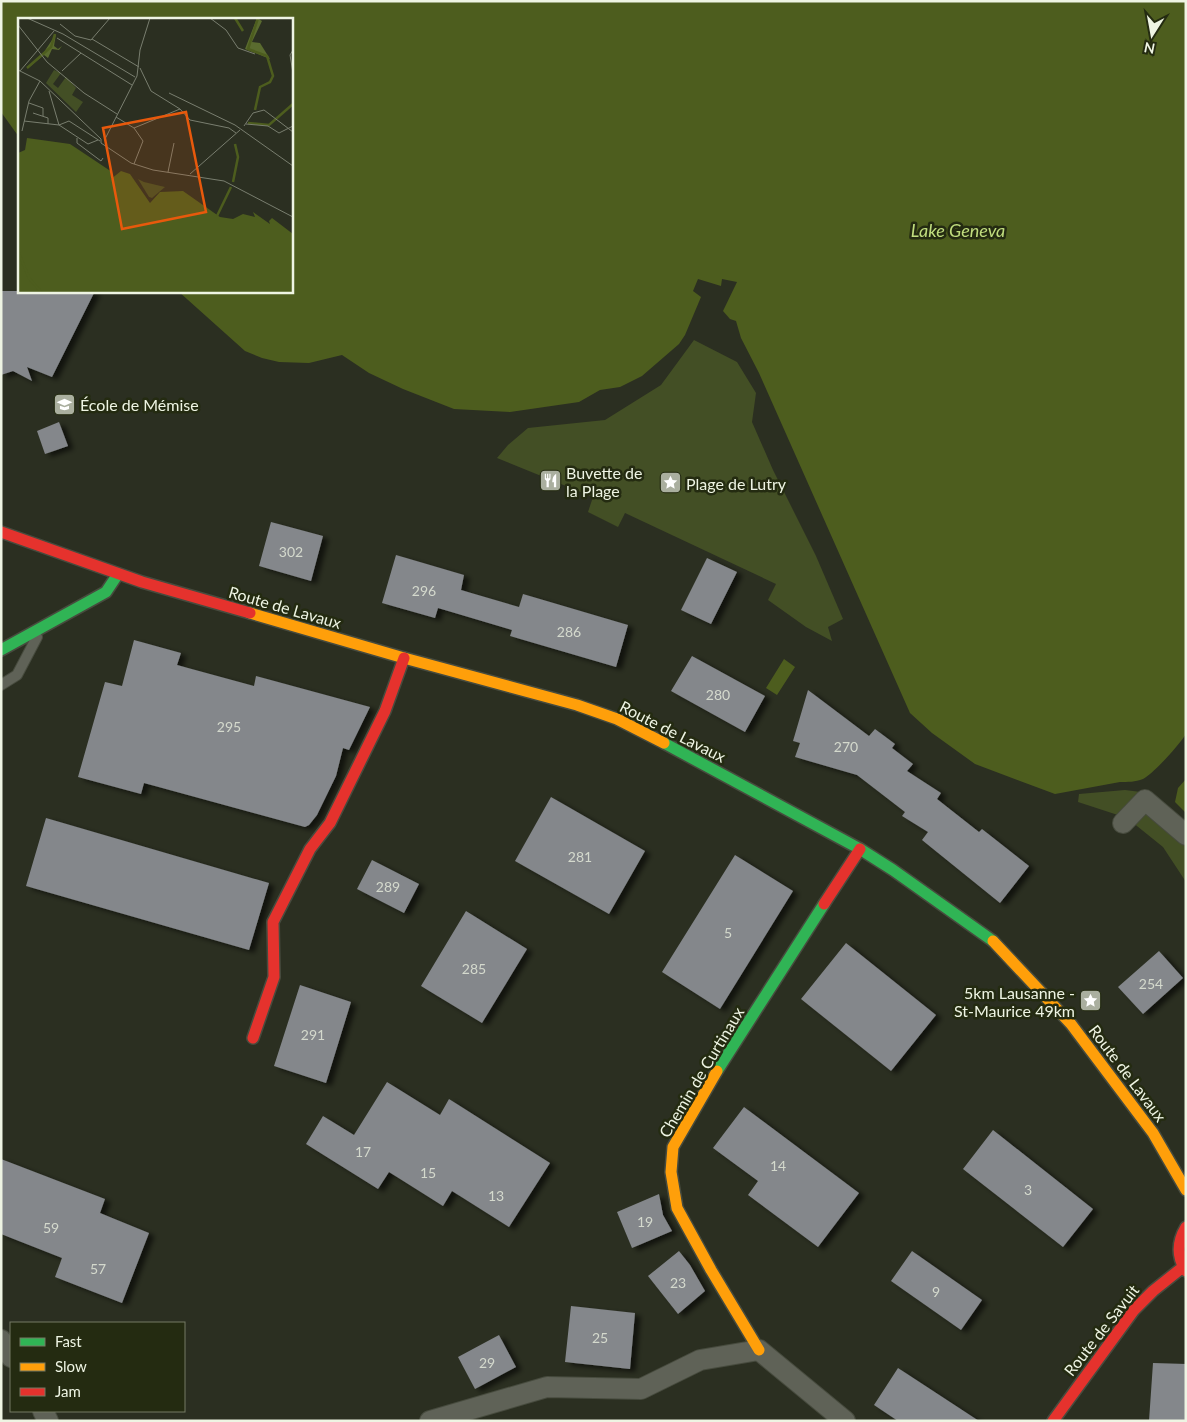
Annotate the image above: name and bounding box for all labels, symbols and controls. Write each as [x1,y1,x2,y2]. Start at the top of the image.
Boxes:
north arrow [1127,10,1177,60]
inset map [18,18,292,292]
text: N [1143,39,1156,58]
water label: Lake Geneva [911,219,1005,241]
school or university icon: École de Mémise [52,392,76,416]
place label: École de Mémise [80,395,199,414]
place label: Buvette de la Plage [566,463,642,500]
restaurant icon: Buvette de la Plage [538,469,562,493]
place icon: Plage de Lutry [658,471,682,495]
place label: Plage de Lutry [686,474,787,493]
house number: 302 [279,543,303,560]
street label: Route de Lavaux [227,582,343,632]
house number: 296 [412,582,436,599]
house number: 286 [557,623,581,640]
house number: 280 [706,686,730,703]
street label: Route de Lavaux [617,696,729,766]
house number: 295 [217,718,241,735]
house number: 270 [834,738,858,755]
house number: 281 [568,848,592,865]
house number: 289 [376,878,400,895]
house number: 5 [724,924,732,941]
house number: 285 [462,960,486,977]
house number: 254 [1139,975,1163,992]
place label: 5km Lausanne - St-Maurice 49km [954,983,1075,1020]
place icon: 5km Lausanne - St-Maurice 49km [1079,989,1103,1013]
street label: Chemin de Curtinaux [655,1003,747,1141]
street label: Route de Lavaux [1085,1021,1171,1125]
house number: 291 [301,1026,325,1043]
house number: 17 [355,1143,371,1160]
house number: 14 [770,1157,786,1174]
house number: 15 [420,1164,436,1181]
house number: 3 [1024,1181,1032,1198]
house number: 13 [488,1187,504,1204]
house number: 19 [637,1213,653,1230]
house number: 59 [43,1219,59,1236]
house number: 57 [90,1260,106,1277]
house number: 23 [670,1274,686,1291]
street label: Route de Savuit [1060,1280,1143,1379]
house number: 9 [932,1283,940,1300]
legend [10,1322,185,1412]
house number: 25 [592,1329,608,1346]
text: Fast [55,1332,82,1350]
house number: 29 [479,1354,495,1371]
text: Slow [55,1357,87,1375]
text: Jam [55,1382,81,1400]

